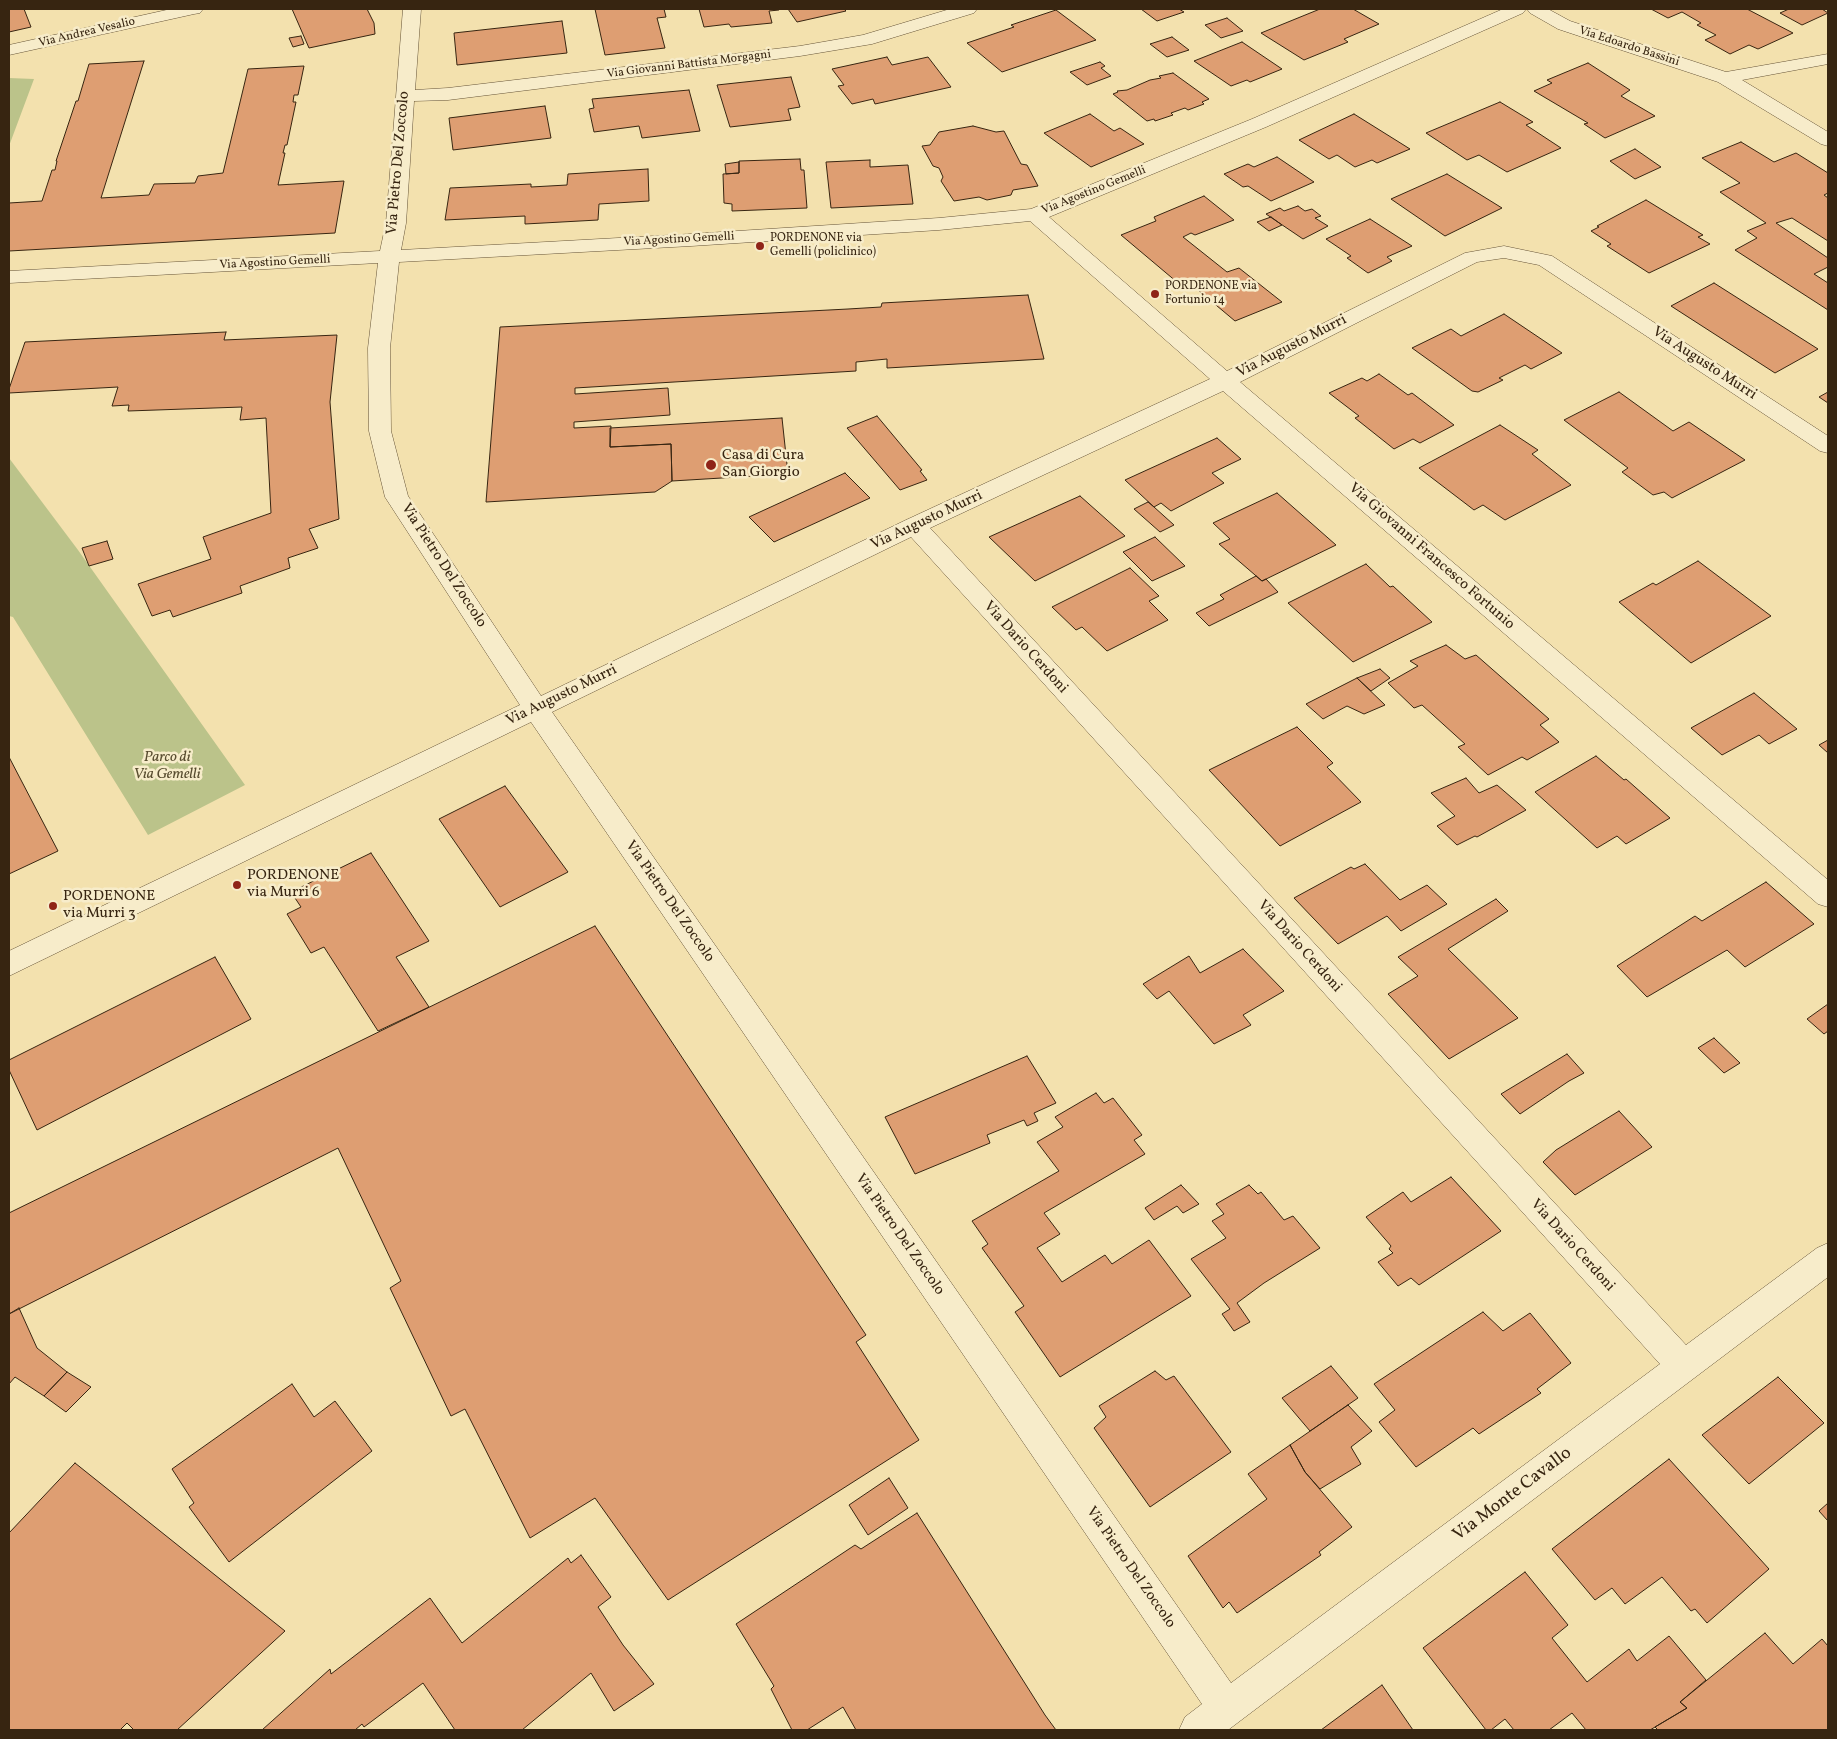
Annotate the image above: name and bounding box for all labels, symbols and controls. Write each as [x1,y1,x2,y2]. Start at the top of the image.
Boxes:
street label: Via Andrea Vesalio [37,15,137,51]
street label: Via Edoardo Bassini [1577,24,1681,70]
street label: Via Giovanni Battista Morgagni [606,48,772,82]
street label: Via Pietro Del Zoccolo [384,90,414,236]
street label: Via Agostino Gemelli [1040,164,1148,218]
street label: Via Agostino Gemelli [623,230,735,250]
place label: PORDENONE via Gemelli (policlinico) [770,232,876,260]
marker: PORDENONE via Gemelli (policlinico) [754,240,766,252]
street label: Via Agostino Gemelli [219,253,331,273]
place label: PORDENONE via Fortunio 14 [1165,280,1257,308]
marker: PORDENONE via Fortunio 14 [1149,288,1161,300]
street label: Via Augusto Murri [1234,311,1350,383]
street label: Via Augusto Murri [1648,323,1760,405]
place label: Casa di Cura San Giorgio [722,447,804,482]
marker: Casa di Cura San Giorgio [704,458,718,472]
street label: Via Giovanni Francesco Fortunio [1344,480,1518,634]
street label: Via Augusto Murri [868,487,986,555]
street label: Via Pietro Del Zoccolo [396,501,490,631]
street label: Via Dario Cerdoni [979,598,1071,698]
street label: Via Augusto Murri [504,661,620,731]
park label: Parco di Via Gemelli [133,749,201,784]
street label: Via Pietro Del Zoccolo [620,838,718,966]
place label: PORDENONE via Murri 6 [247,867,339,902]
marker: PORDENONE via Murri 6 [231,879,243,891]
place label: PORDENONE via Murri 3 [63,888,155,923]
street label: Via Dario Cerdoni [1253,897,1345,997]
marker: PORDENONE via Murri 3 [47,900,59,912]
street label: Via Pietro Del Zoccolo [850,1171,948,1299]
street label: Via Dario Cerdoni [1526,1196,1618,1296]
street label: Via Monte Cavallo [1449,1443,1577,1547]
street label: Via Pietro Del Zoccolo [1081,1504,1179,1632]

